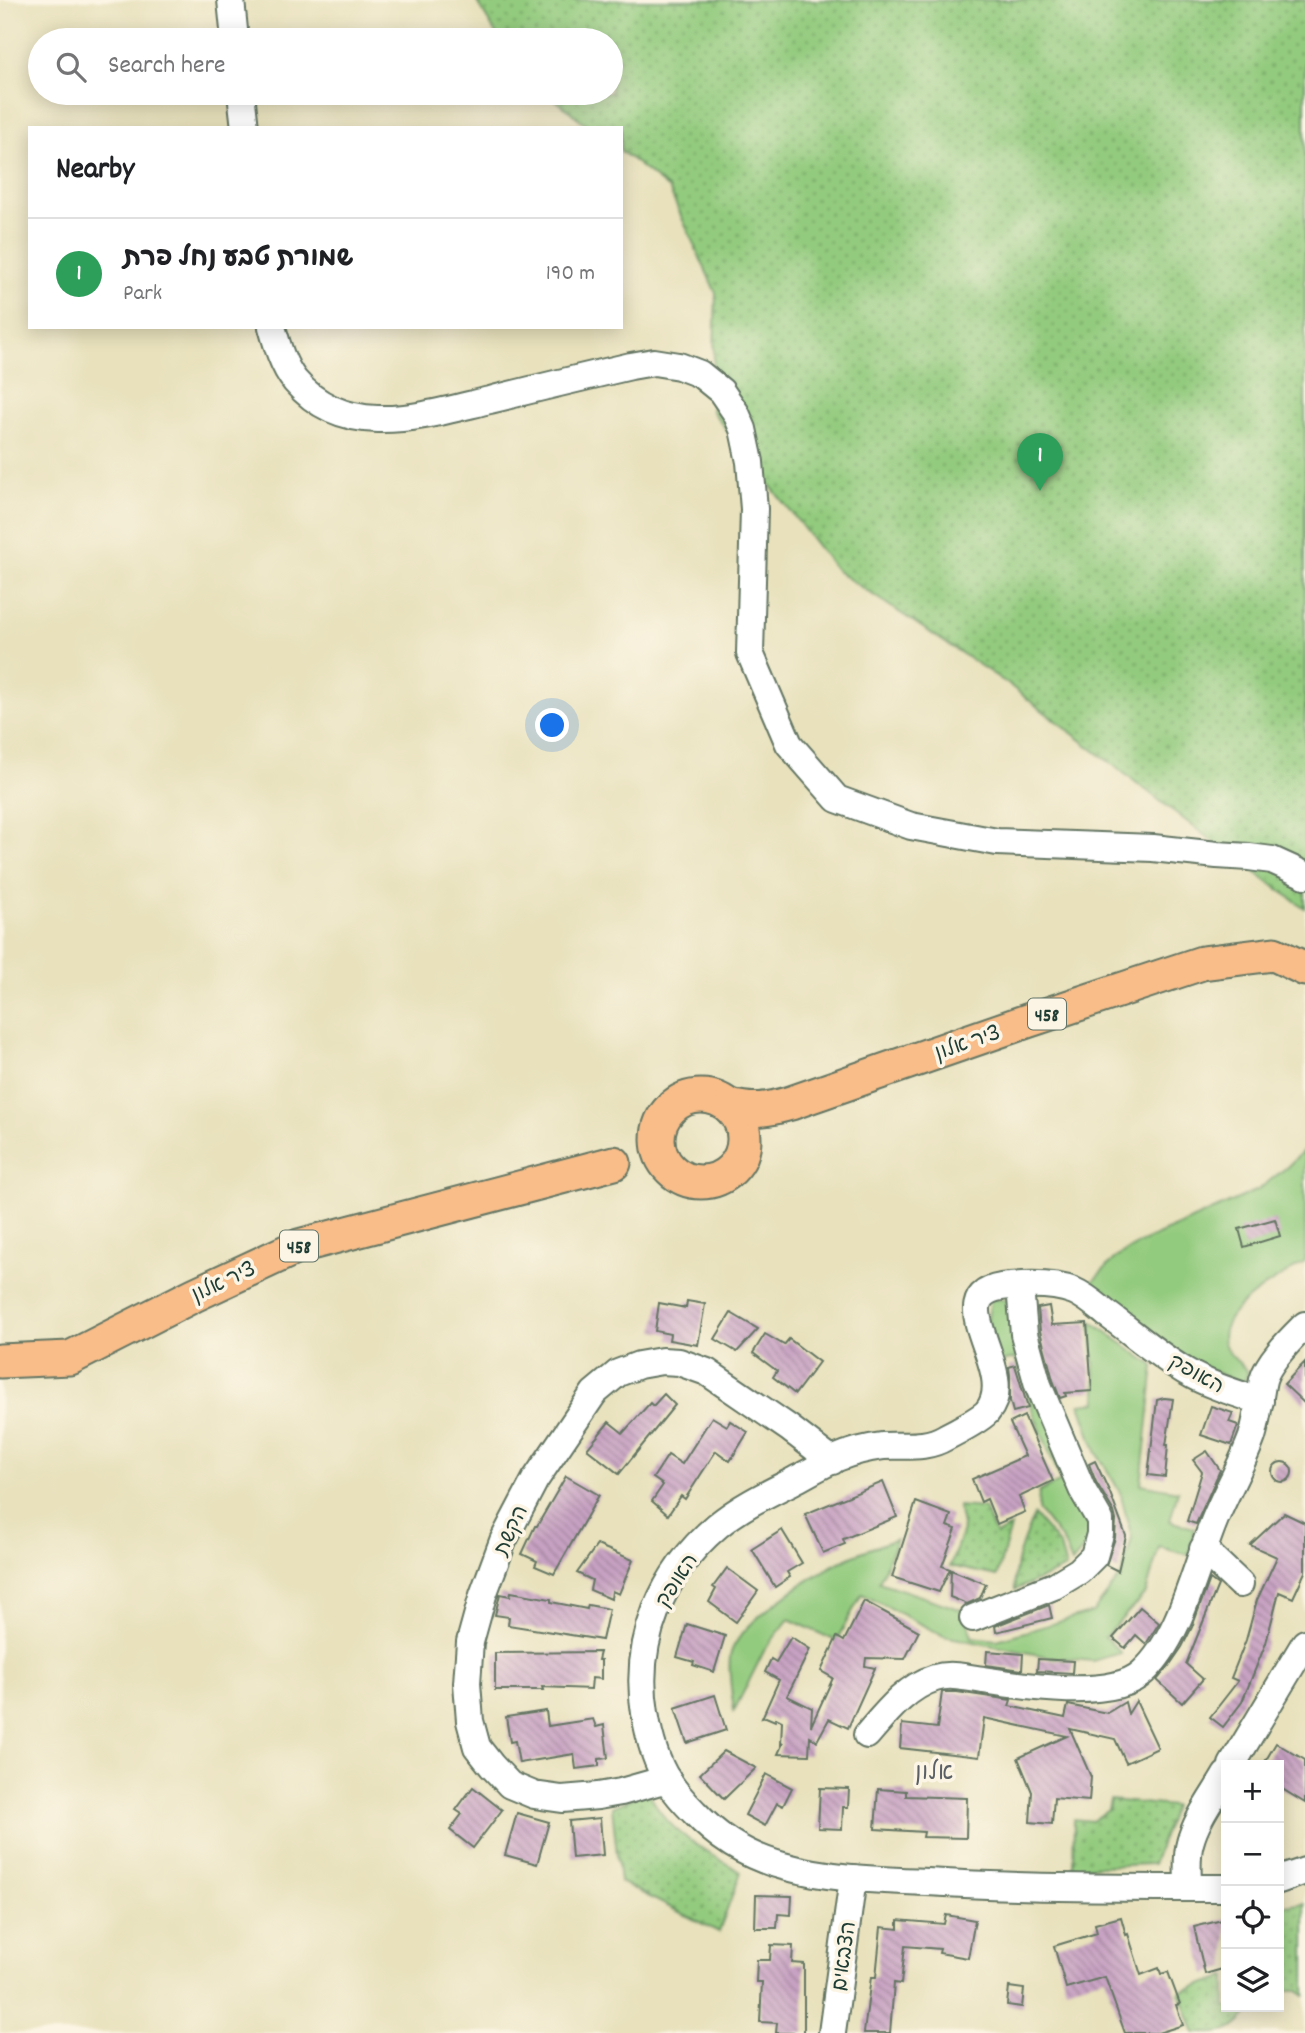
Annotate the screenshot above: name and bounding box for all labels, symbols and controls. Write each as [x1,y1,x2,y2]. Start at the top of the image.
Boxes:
search box [28,28,623,105]
icon: search [52,48,90,86]
text: Search here [108,48,226,85]
text: Nearby [56,150,134,193]
text: שמורת טבע נחל פרת [123,241,353,278]
text: 1 [76,258,82,291]
text: 190 m [546,258,595,291]
text: Park [123,278,162,311]
pin: 1 [1017,433,1063,491]
your location [535,708,569,742]
road number: 458 [1028,998,1066,1030]
street label: ציר אלון [931,1020,1005,1070]
road number: 458 [280,1230,318,1262]
street label: ציר אלון [187,1256,261,1312]
street label: האופק [1162,1348,1229,1403]
street label: הקשת [488,1501,537,1562]
street label: האופק [650,1549,707,1615]
district label: אלון [915,1757,953,1791]
map controls [1221,1760,1284,2012]
button: + [1221,1760,1284,1823]
button: − [1221,1823,1284,1886]
button: locate [1221,1886,1284,1949]
street label: הצבאים [826,1920,866,1993]
button: layers [1221,1949,1284,2012]

